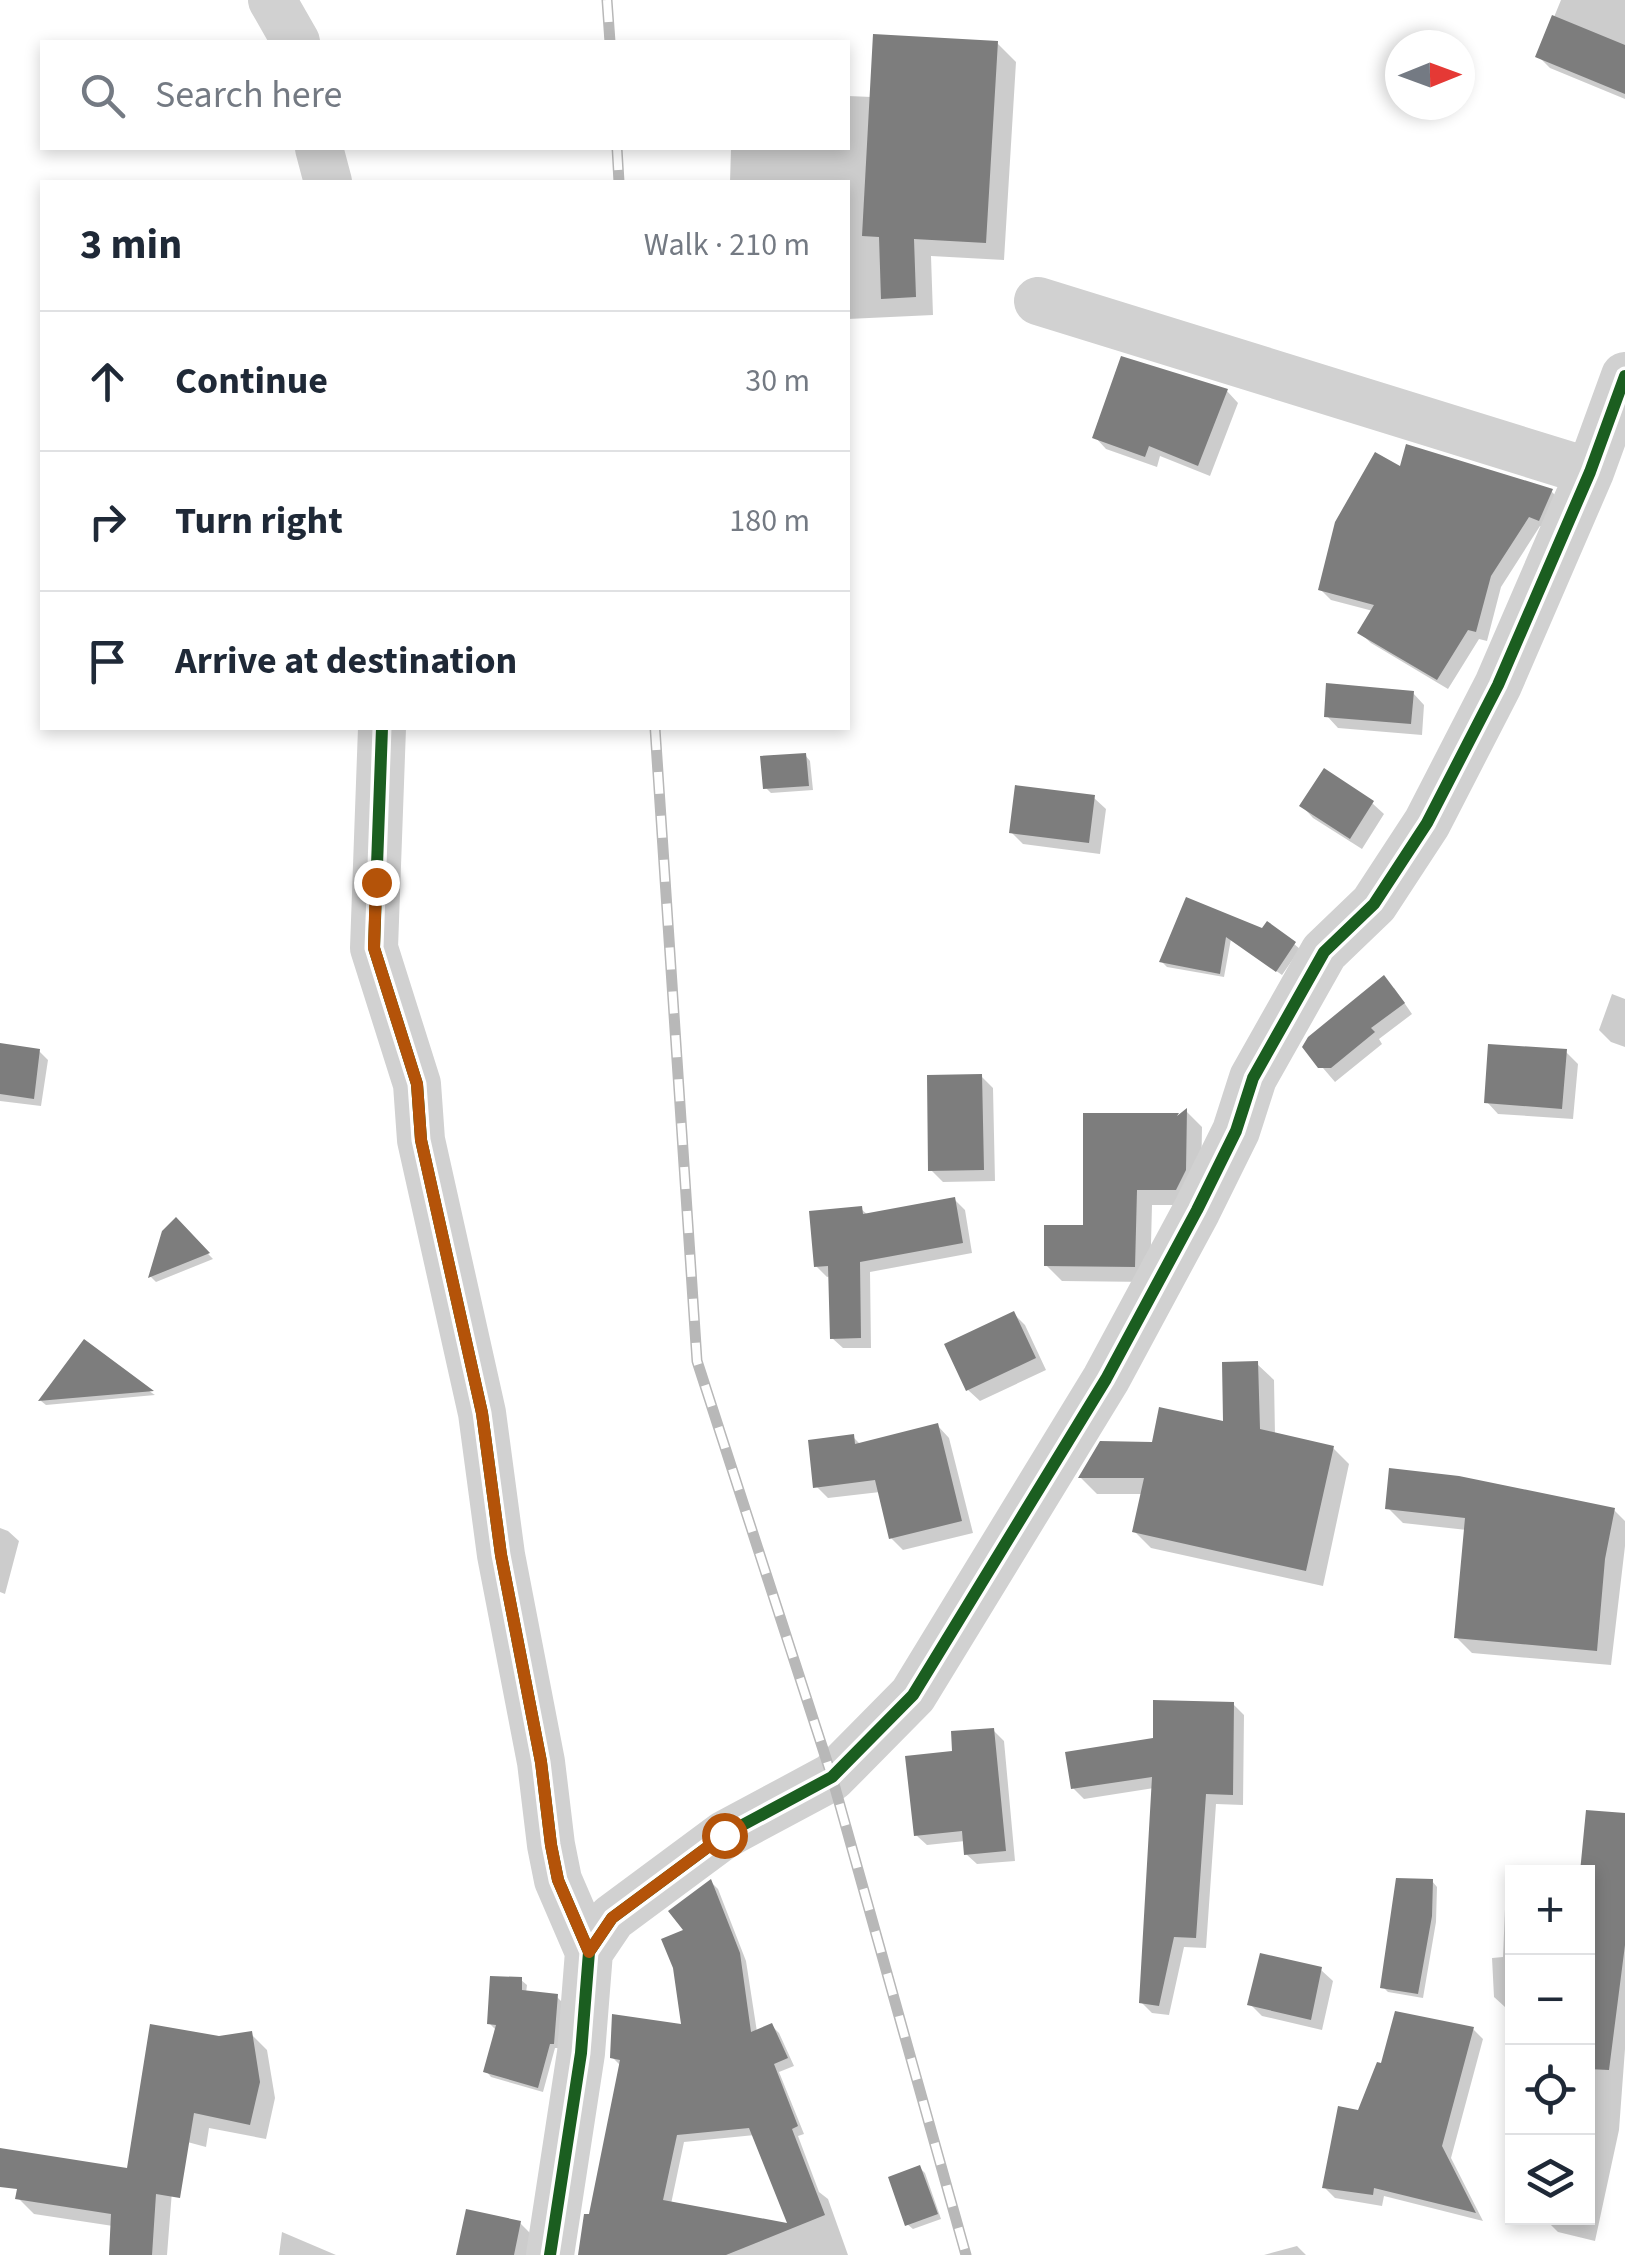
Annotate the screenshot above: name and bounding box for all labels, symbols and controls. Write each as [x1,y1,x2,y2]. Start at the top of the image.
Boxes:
north arrow [1385,30,1475,120]
search box [40,40,850,150]
icon: search [75,68,130,123]
text: Search here [155,68,342,122]
text: 3 min [80,215,182,275]
text: Walk · 210 m [644,222,810,268]
icon: ahead [80,354,135,409]
text: Continue [175,354,328,408]
text: 30 m [745,358,810,404]
icon: right [80,494,135,549]
text: Turn right [175,494,343,548]
text: 180 m [729,498,810,544]
icon: arrive [80,634,135,689]
text: Arrive at destination [175,634,517,688]
route end [354,860,400,906]
route start [702,1813,748,1859]
map controls [1505,1865,1595,2225]
button: + [1505,1865,1595,1955]
button: − [1505,1955,1595,2045]
button: locate [1505,2045,1595,2135]
button: layers [1505,2135,1595,2225]

